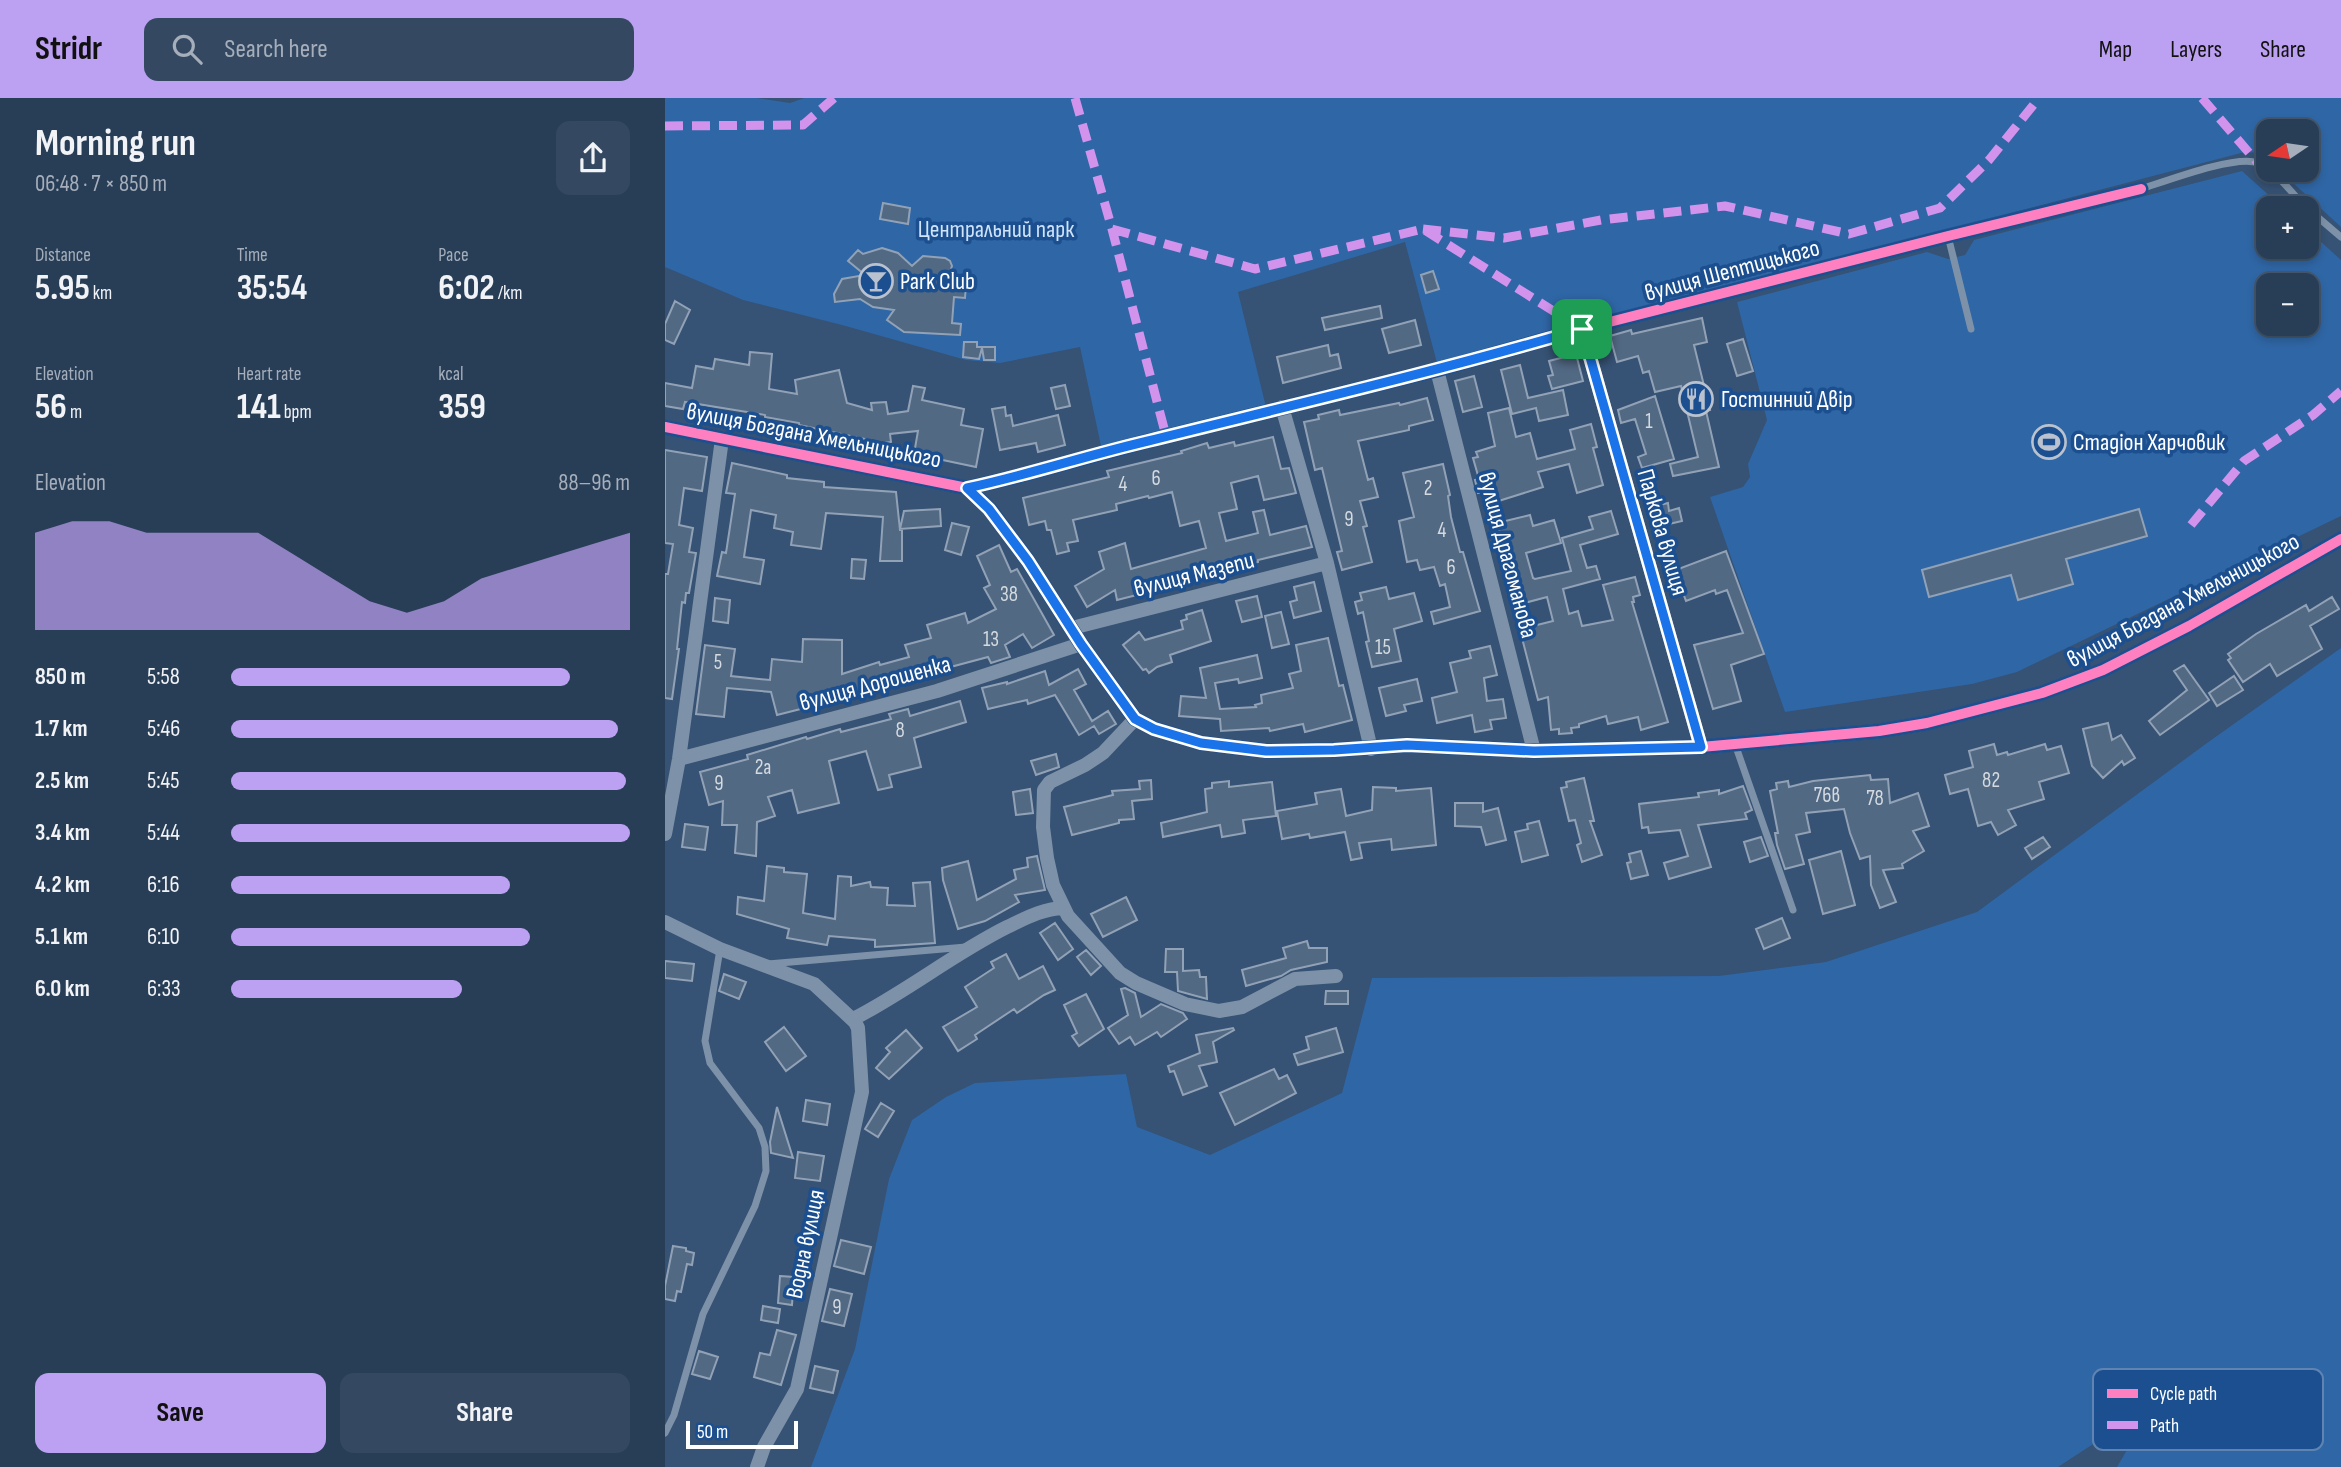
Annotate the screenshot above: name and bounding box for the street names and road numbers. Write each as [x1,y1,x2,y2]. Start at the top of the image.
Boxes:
street label: вулиця Шептицького [1642,233,1823,308]
street label: вулиця Богдана Хмельницького [684,397,944,474]
street label: Паркова вулиця [1631,466,1694,599]
street label: вулиця Драгоманова [1471,469,1544,641]
street label: вулиця Богдана Хмельницького [2062,527,2304,674]
street label: вулиця Мазепи [1131,546,1257,603]
street label: вулиця Дорошенка [796,649,954,718]
street label: Водна вулиця [780,1187,831,1301]

